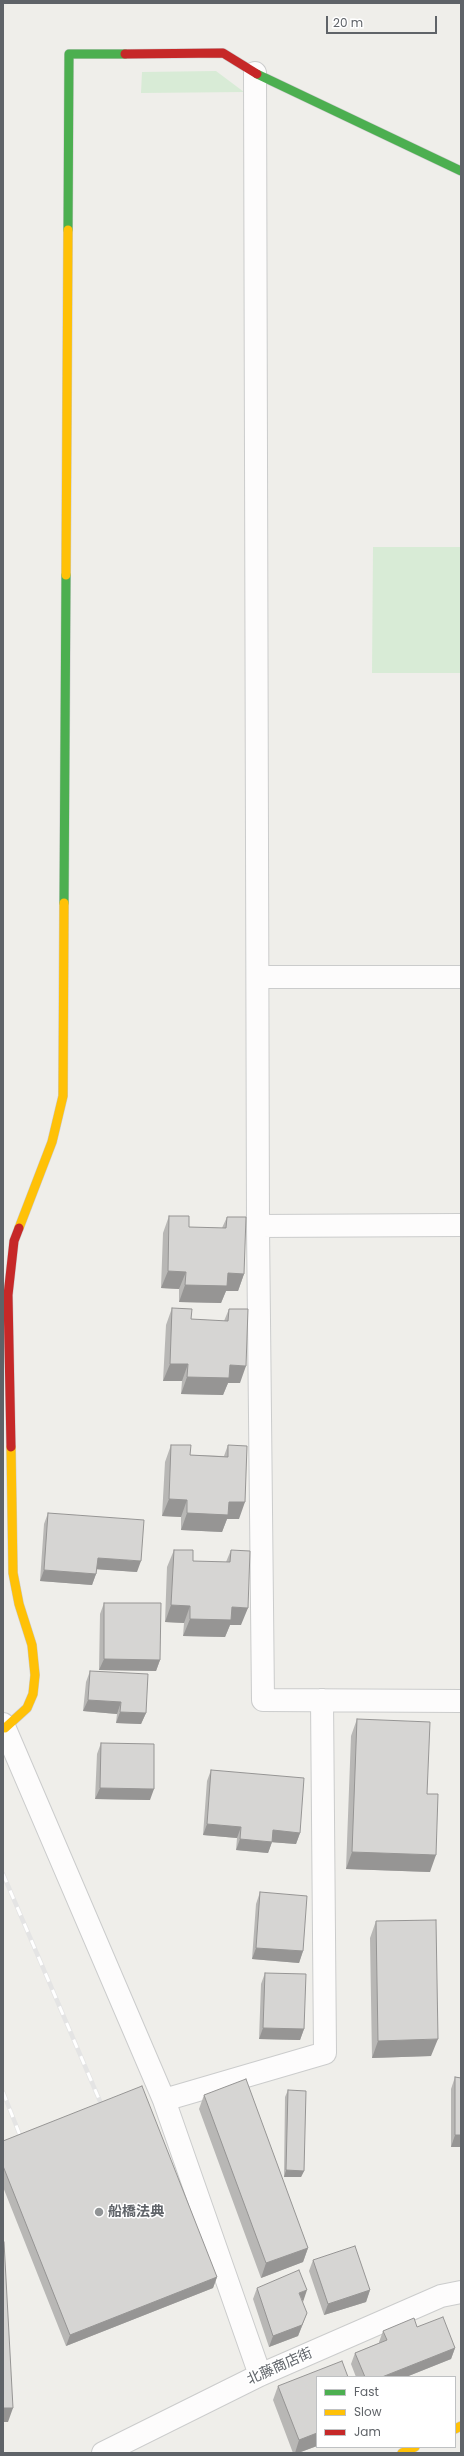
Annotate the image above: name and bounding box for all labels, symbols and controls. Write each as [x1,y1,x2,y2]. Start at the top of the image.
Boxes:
scale bar [328,8,439,34]
text: 20 m [333,14,363,31]
place label: 船橋法典 [108,2204,164,2220]
marker: 船橋法典 [93,2206,105,2218]
street label: 北藤商店街 [245,2345,315,2389]
legend [316,2376,456,2448]
text: Fast [354,2383,379,2400]
text: Slow [354,2403,382,2420]
text: Jam [354,2423,381,2440]

